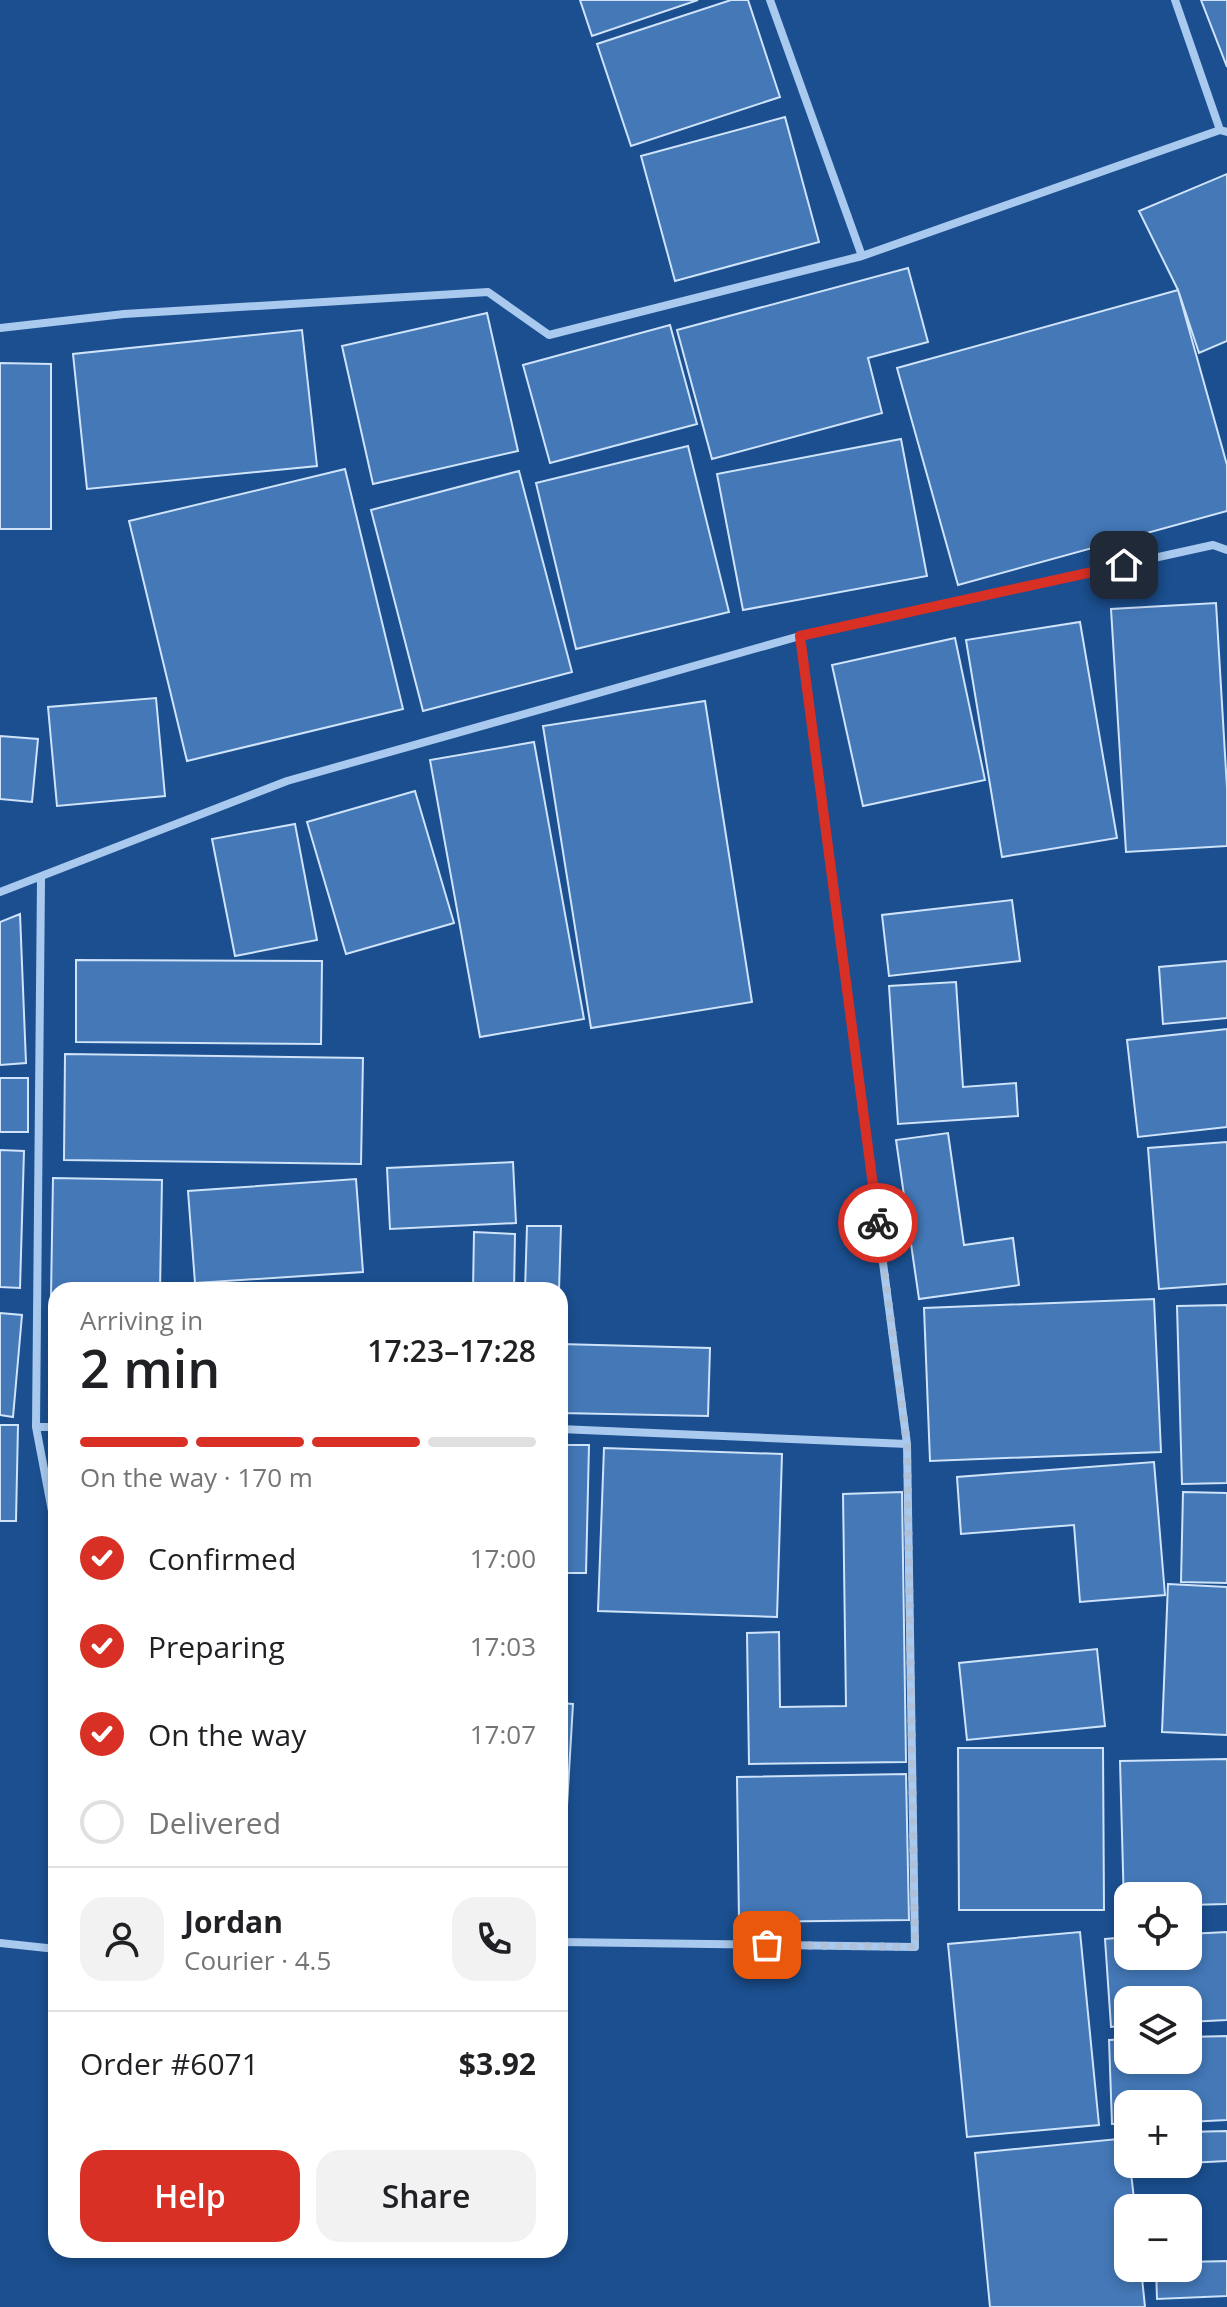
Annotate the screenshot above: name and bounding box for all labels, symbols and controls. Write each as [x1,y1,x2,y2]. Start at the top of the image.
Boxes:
pin [1090,531,1158,599]
icon: home [1102,543,1146,587]
courier [838,1183,918,1263]
icon: bike [856,1201,900,1245]
text: Arriving in [80,1302,203,1338]
text: 17:23–17:28 [367,1330,536,1371]
text: 2 min [80,1332,220,1403]
text: On the way · 170 m [80,1459,313,1495]
icon: check [80,1536,124,1580]
text: Confirmed [148,1538,296,1579]
text: 17:00 [470,1540,536,1576]
icon: check [80,1624,124,1668]
text: Preparing [148,1626,285,1667]
text: 17:03 [470,1628,536,1664]
icon: check [80,1712,124,1756]
text: On the way [148,1714,306,1755]
text: 17:07 [470,1716,536,1752]
text: Delivered [148,1802,281,1843]
map controls [1114,1882,1202,2282]
button: locate [1114,1882,1202,1970]
button: person [80,1897,164,1981]
button: phone [452,1897,536,1981]
text: Jordan [184,1901,283,1942]
pin [733,1911,801,1979]
icon: bag [745,1923,789,1967]
text: Courier · 4.5 [184,1942,331,1978]
button: layers [1114,1986,1202,2074]
text: Order #6071 [80,2043,259,2084]
text: $3.92 [459,2043,536,2084]
button: + [1114,2090,1202,2178]
button: Help [80,2150,300,2242]
button: Share [316,2150,536,2242]
button: − [1114,2194,1202,2282]

